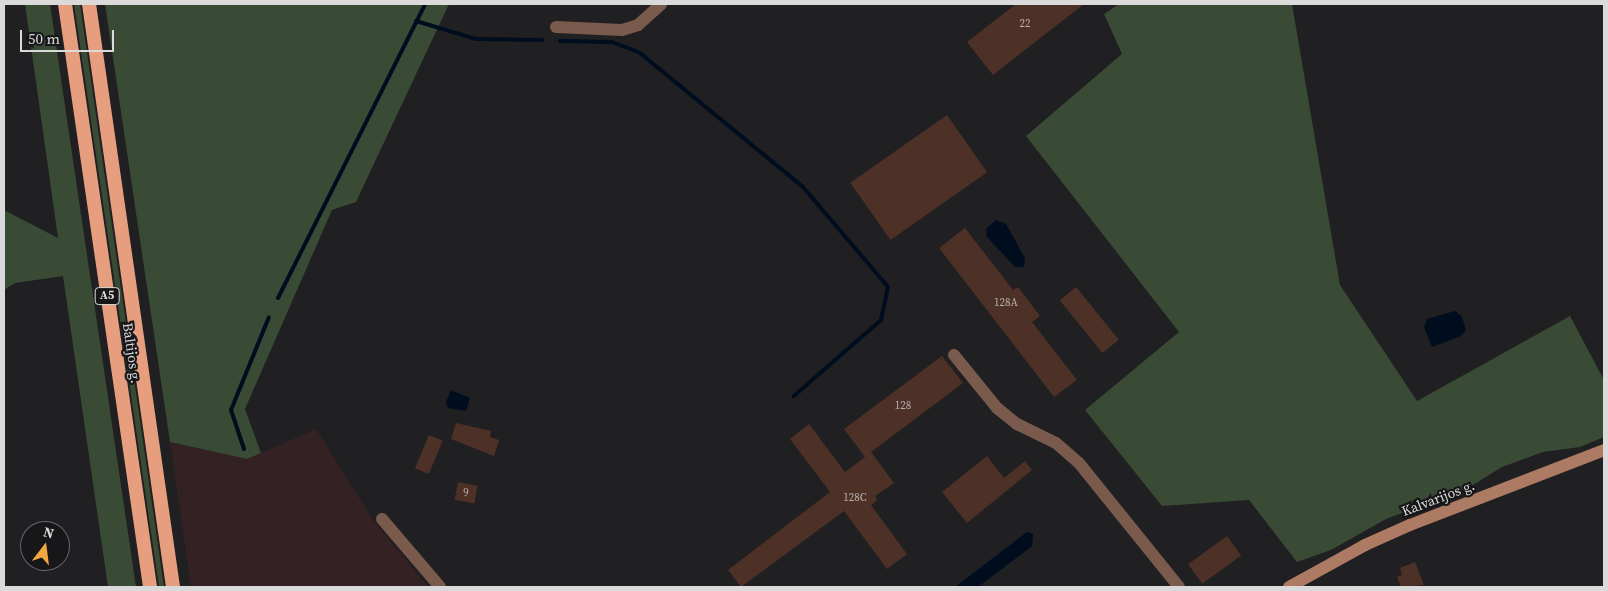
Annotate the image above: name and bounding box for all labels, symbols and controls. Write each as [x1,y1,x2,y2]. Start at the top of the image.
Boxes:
house number: 22 [1020,17,1030,31]
scale bar [22,20,116,52]
text: 50 m [28,28,60,49]
road number: A5 [94,286,120,306]
house number: 128A [994,296,1018,310]
street label: Baltijos g. [119,322,145,384]
house number: 128 [895,399,911,413]
street label: Kalvarijos g. [1399,476,1477,520]
house number: 9 [463,486,469,500]
house number: 128C [843,491,867,505]
north arrow [20,521,70,571]
text: N [41,521,56,543]

